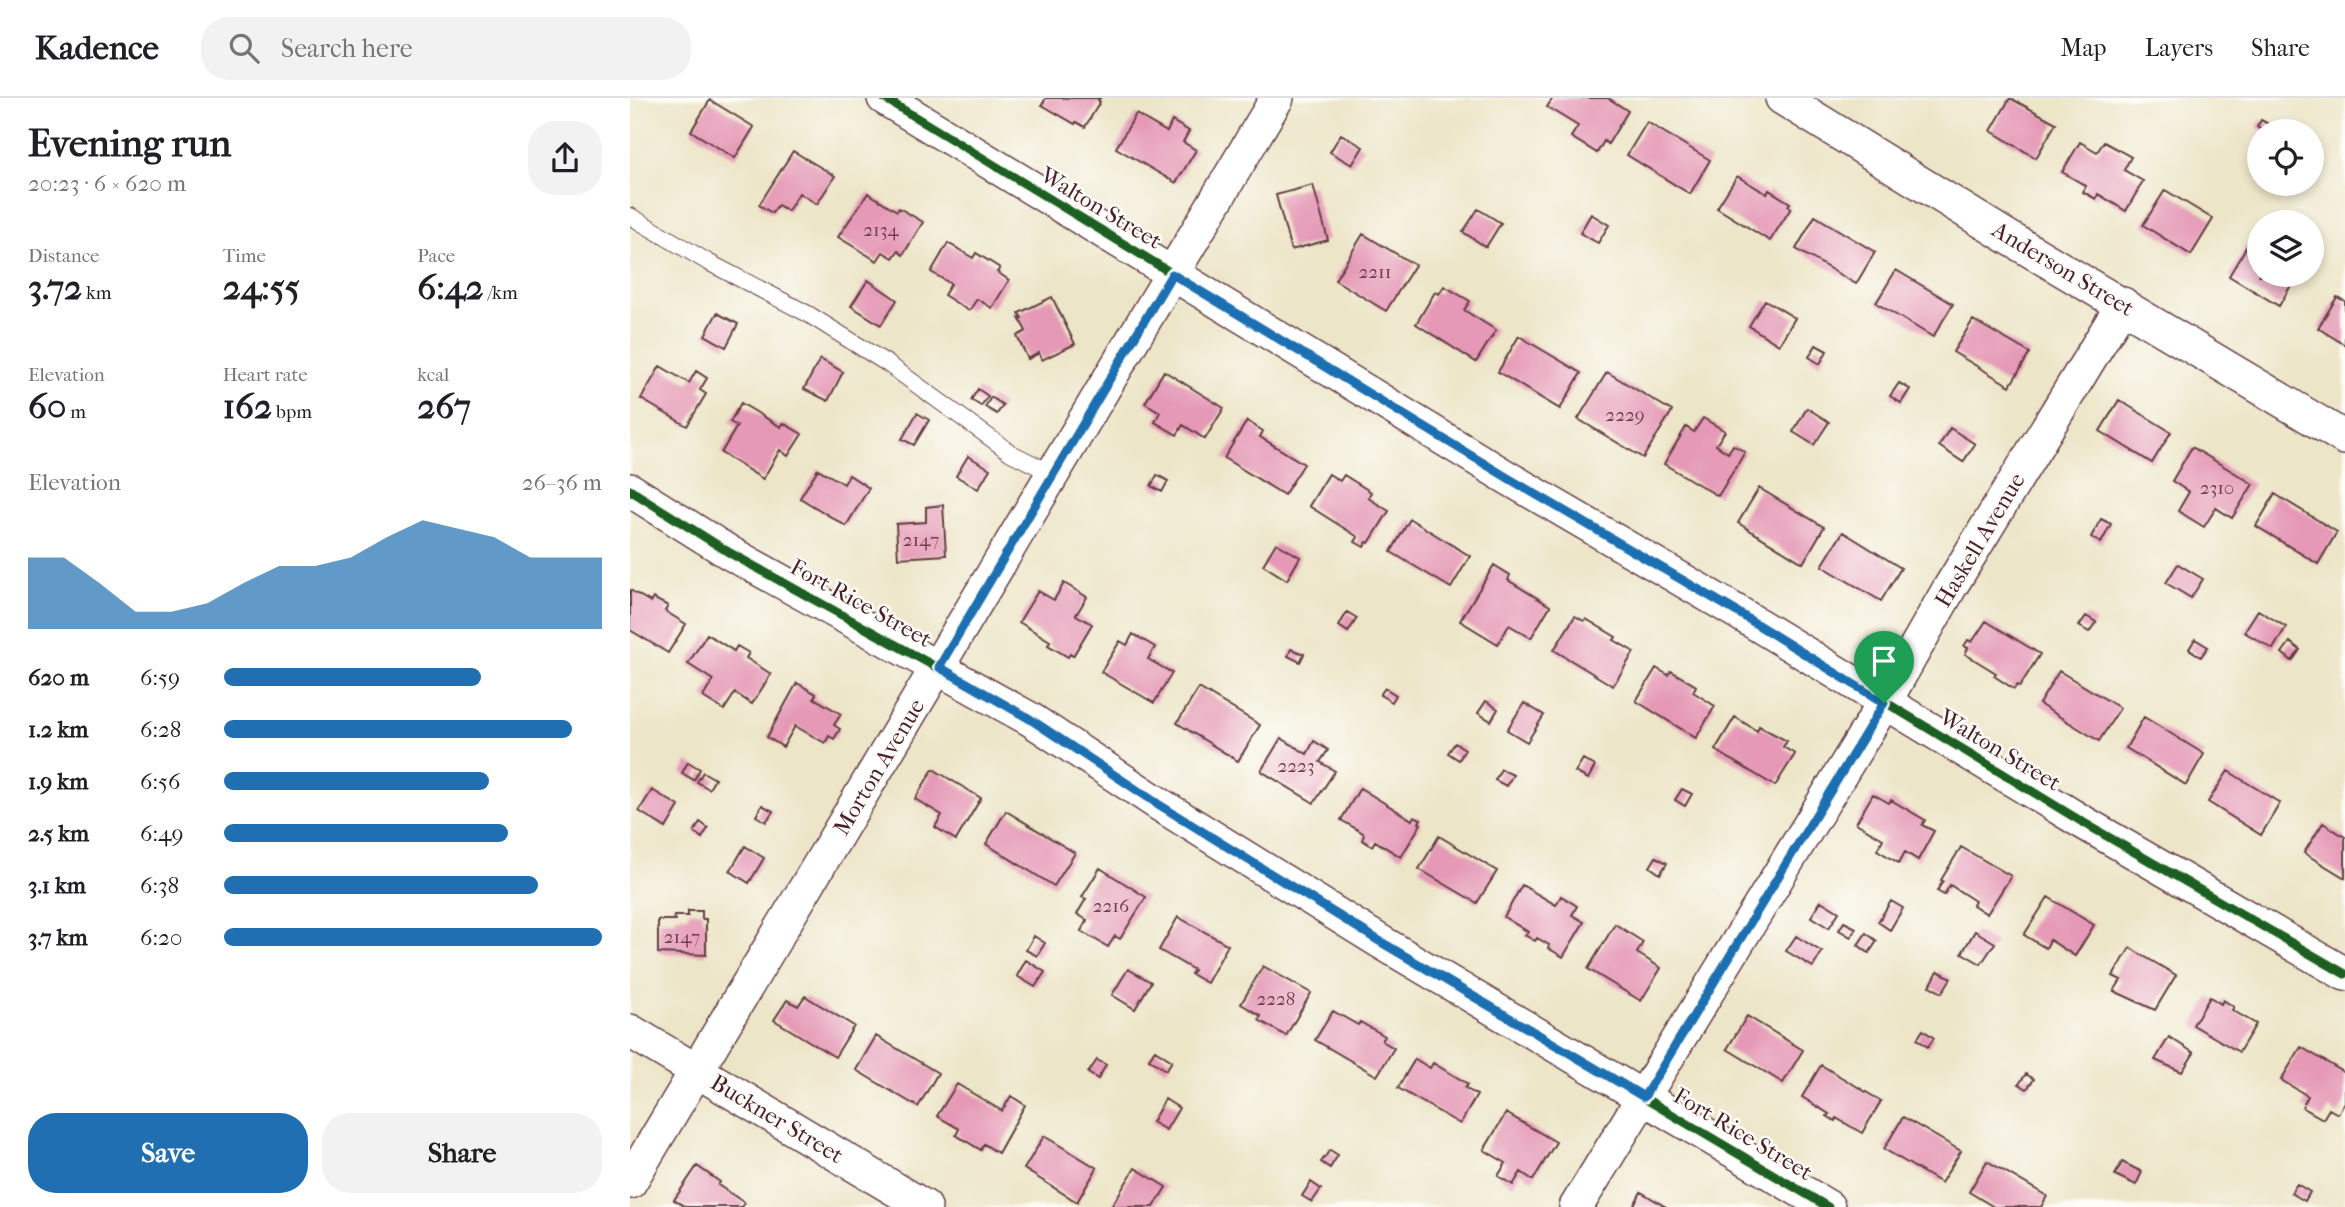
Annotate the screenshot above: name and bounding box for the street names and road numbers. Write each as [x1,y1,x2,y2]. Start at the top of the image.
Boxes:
street label: Walton Street [1035,161,1166,255]
street label: Anderson Street [1986,215,2139,322]
street label: Haskell Avenue [1929,468,2031,612]
street label: Fort Rice Street [786,553,936,653]
street label: Morton Avenue [828,694,930,840]
street label: Walton Street [1934,703,2065,797]
street label: Buckner Street [706,1069,848,1169]
street label: Fort Rice Street [1669,1082,1817,1186]

